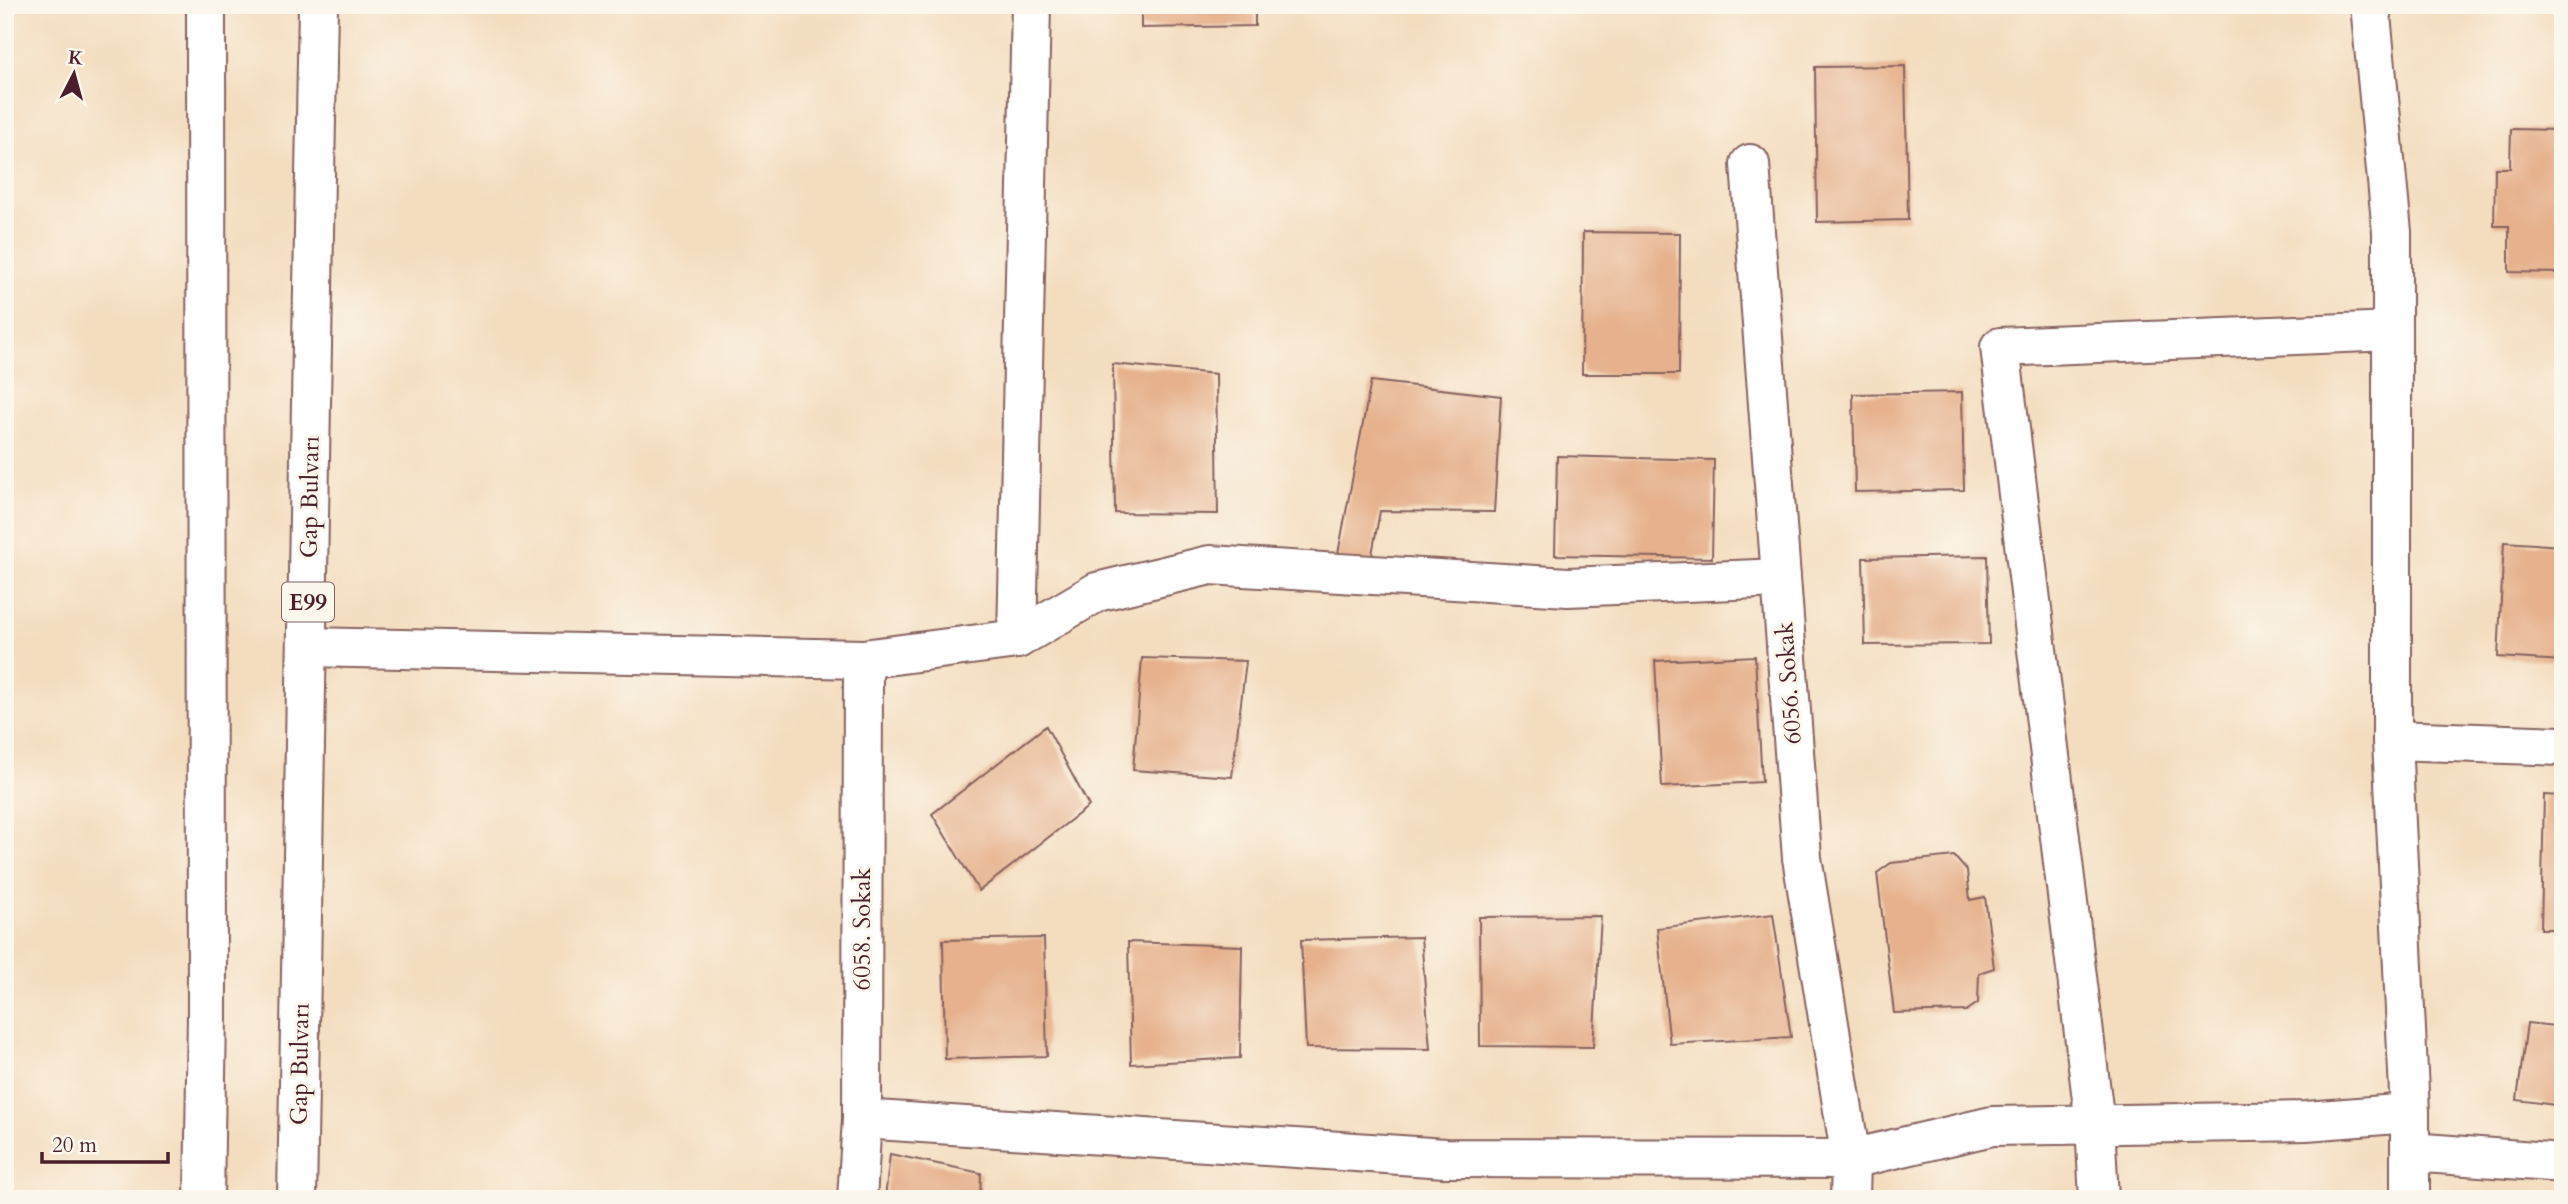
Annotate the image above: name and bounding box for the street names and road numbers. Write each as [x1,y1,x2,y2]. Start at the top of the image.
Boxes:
street label: Gap Bulvarı [292,435,328,558]
road number: E99 [282,582,334,622]
street label: 6056. Sokak [1768,620,1810,745]
street label: 6058. Sokak [846,867,879,990]
street label: Gap Bulvarı [282,1002,318,1125]

